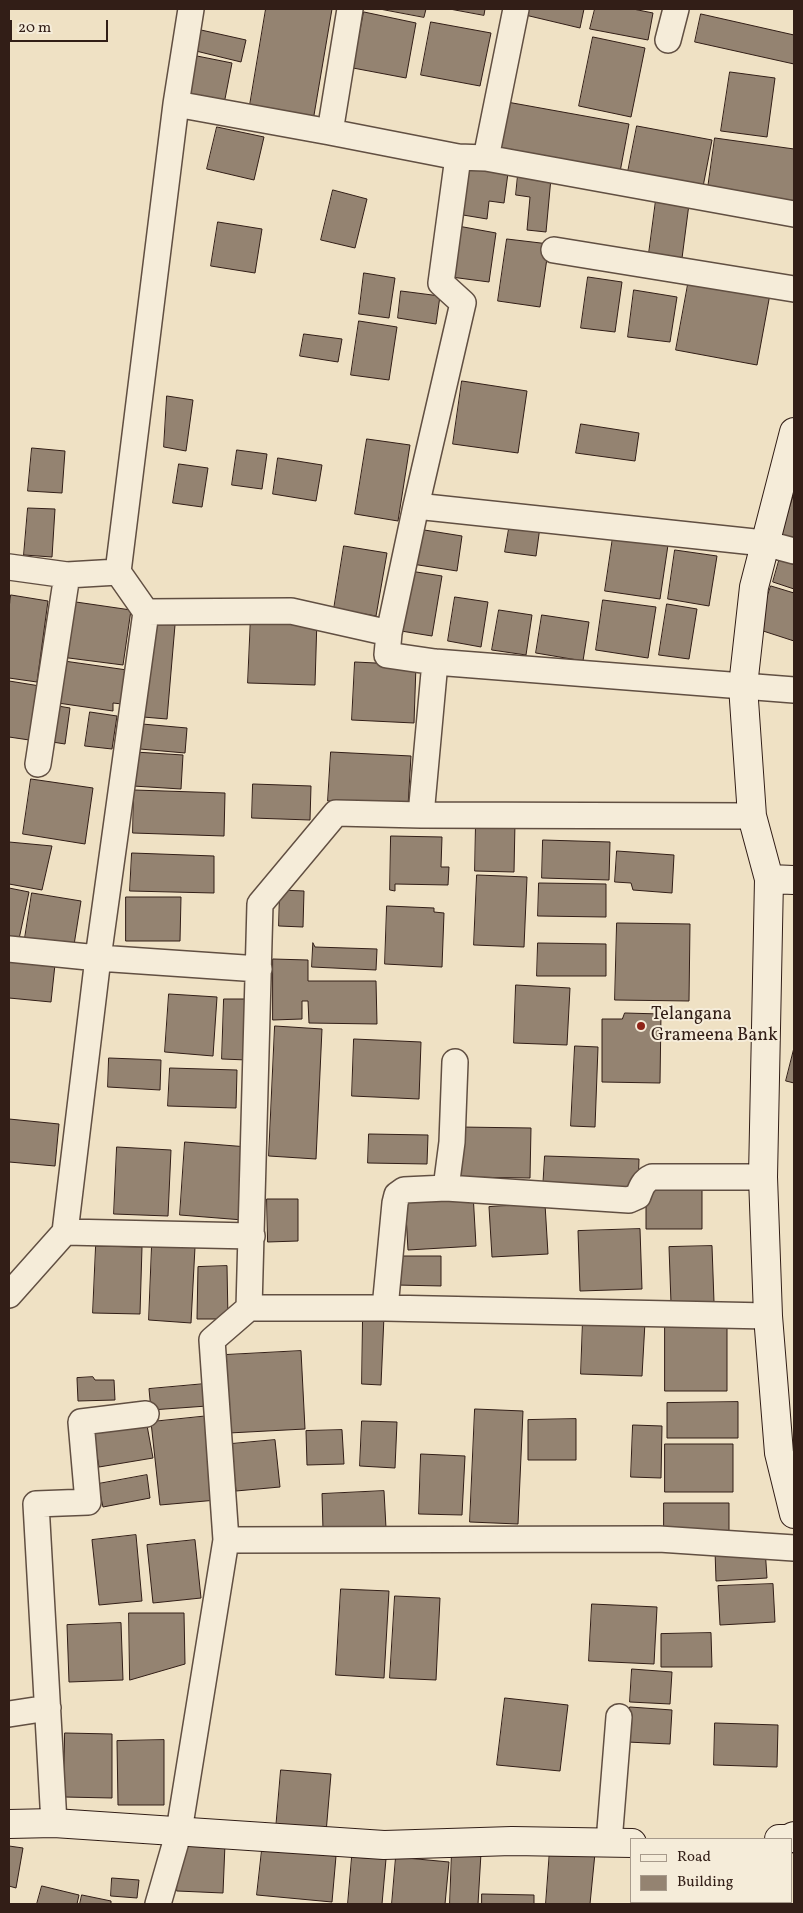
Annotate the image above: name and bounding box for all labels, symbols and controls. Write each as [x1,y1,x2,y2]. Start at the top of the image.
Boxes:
scale bar [12,10,110,42]
text: 20 m [18,18,51,39]
place label: Telangana Grameena Bank [651,1005,778,1048]
marker: Telangana Grameena Bank [635,1020,647,1032]
legend [630,1838,793,1903]
text: Road [677,1847,711,1868]
text: Building [677,1872,733,1893]

